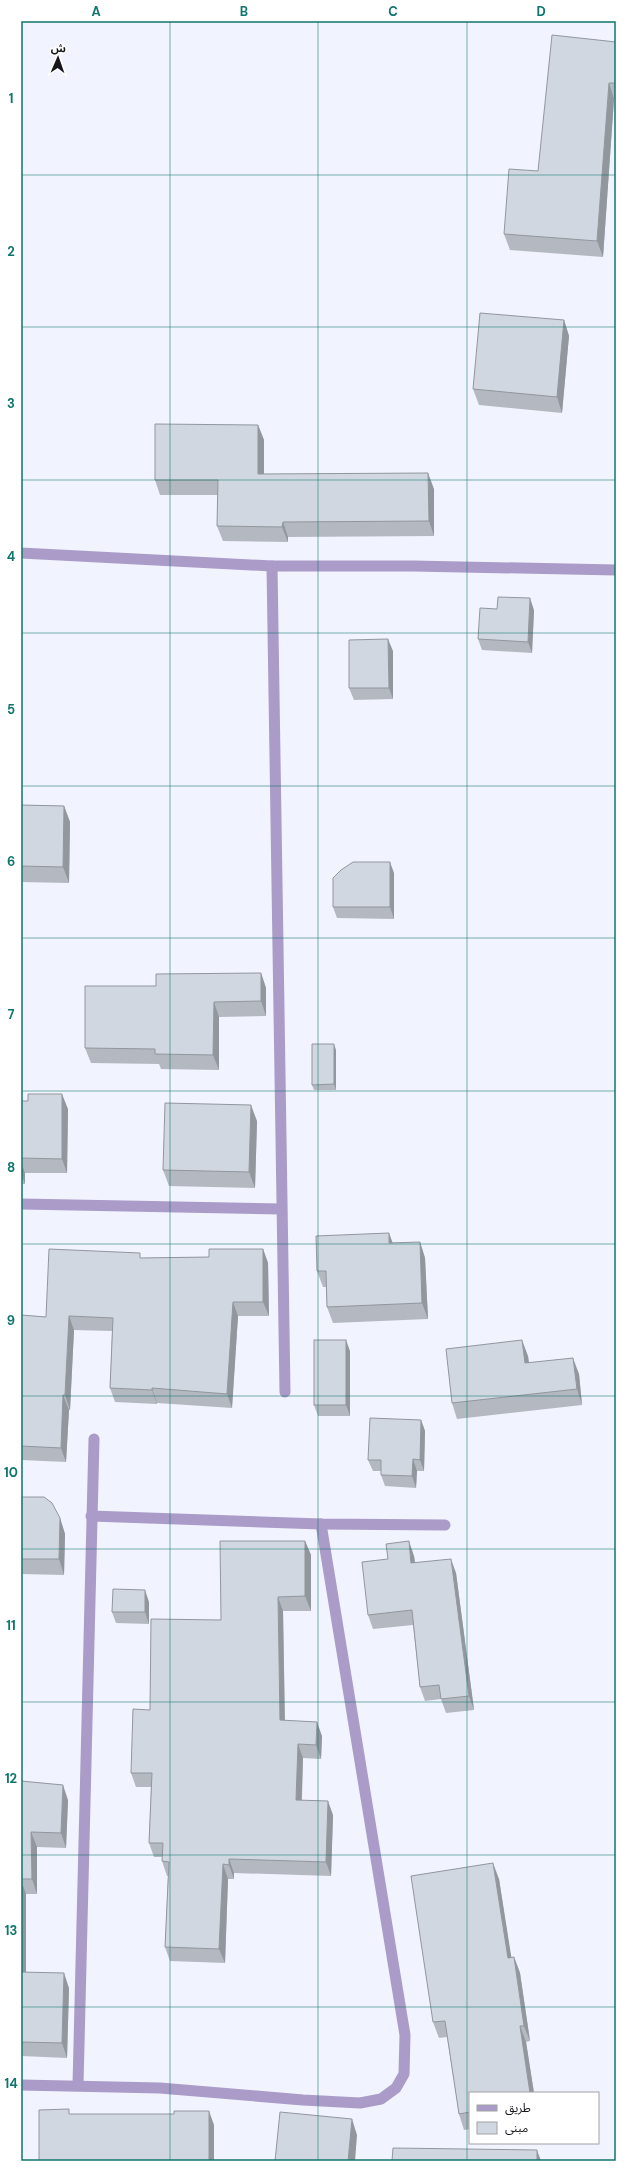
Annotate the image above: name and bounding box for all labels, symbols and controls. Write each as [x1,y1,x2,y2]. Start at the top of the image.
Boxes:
text: A [91,3,101,20]
text: B [240,3,248,20]
text: C [388,3,398,20]
text: D [536,3,546,20]
north arrow [38,38,78,78]
text: ش [51,41,66,55]
text: 1 [9,90,13,107]
text: 2 [7,243,15,260]
text: 3 [7,395,15,412]
text: 4 [7,548,15,565]
text: 5 [7,701,15,718]
text: 6 [7,853,15,870]
text: 7 [8,1006,15,1023]
text: 8 [7,1159,15,1176]
text: 9 [7,1312,15,1329]
text: 10 [4,1464,18,1481]
text: 11 [6,1617,16,1634]
text: 12 [5,1770,17,1787]
text: 13 [5,1922,17,1939]
text: 14 [4,2075,18,2092]
legend [469,2092,599,2144]
text: طريق [505,2100,531,2116]
text: مبنى [505,2120,528,2136]

